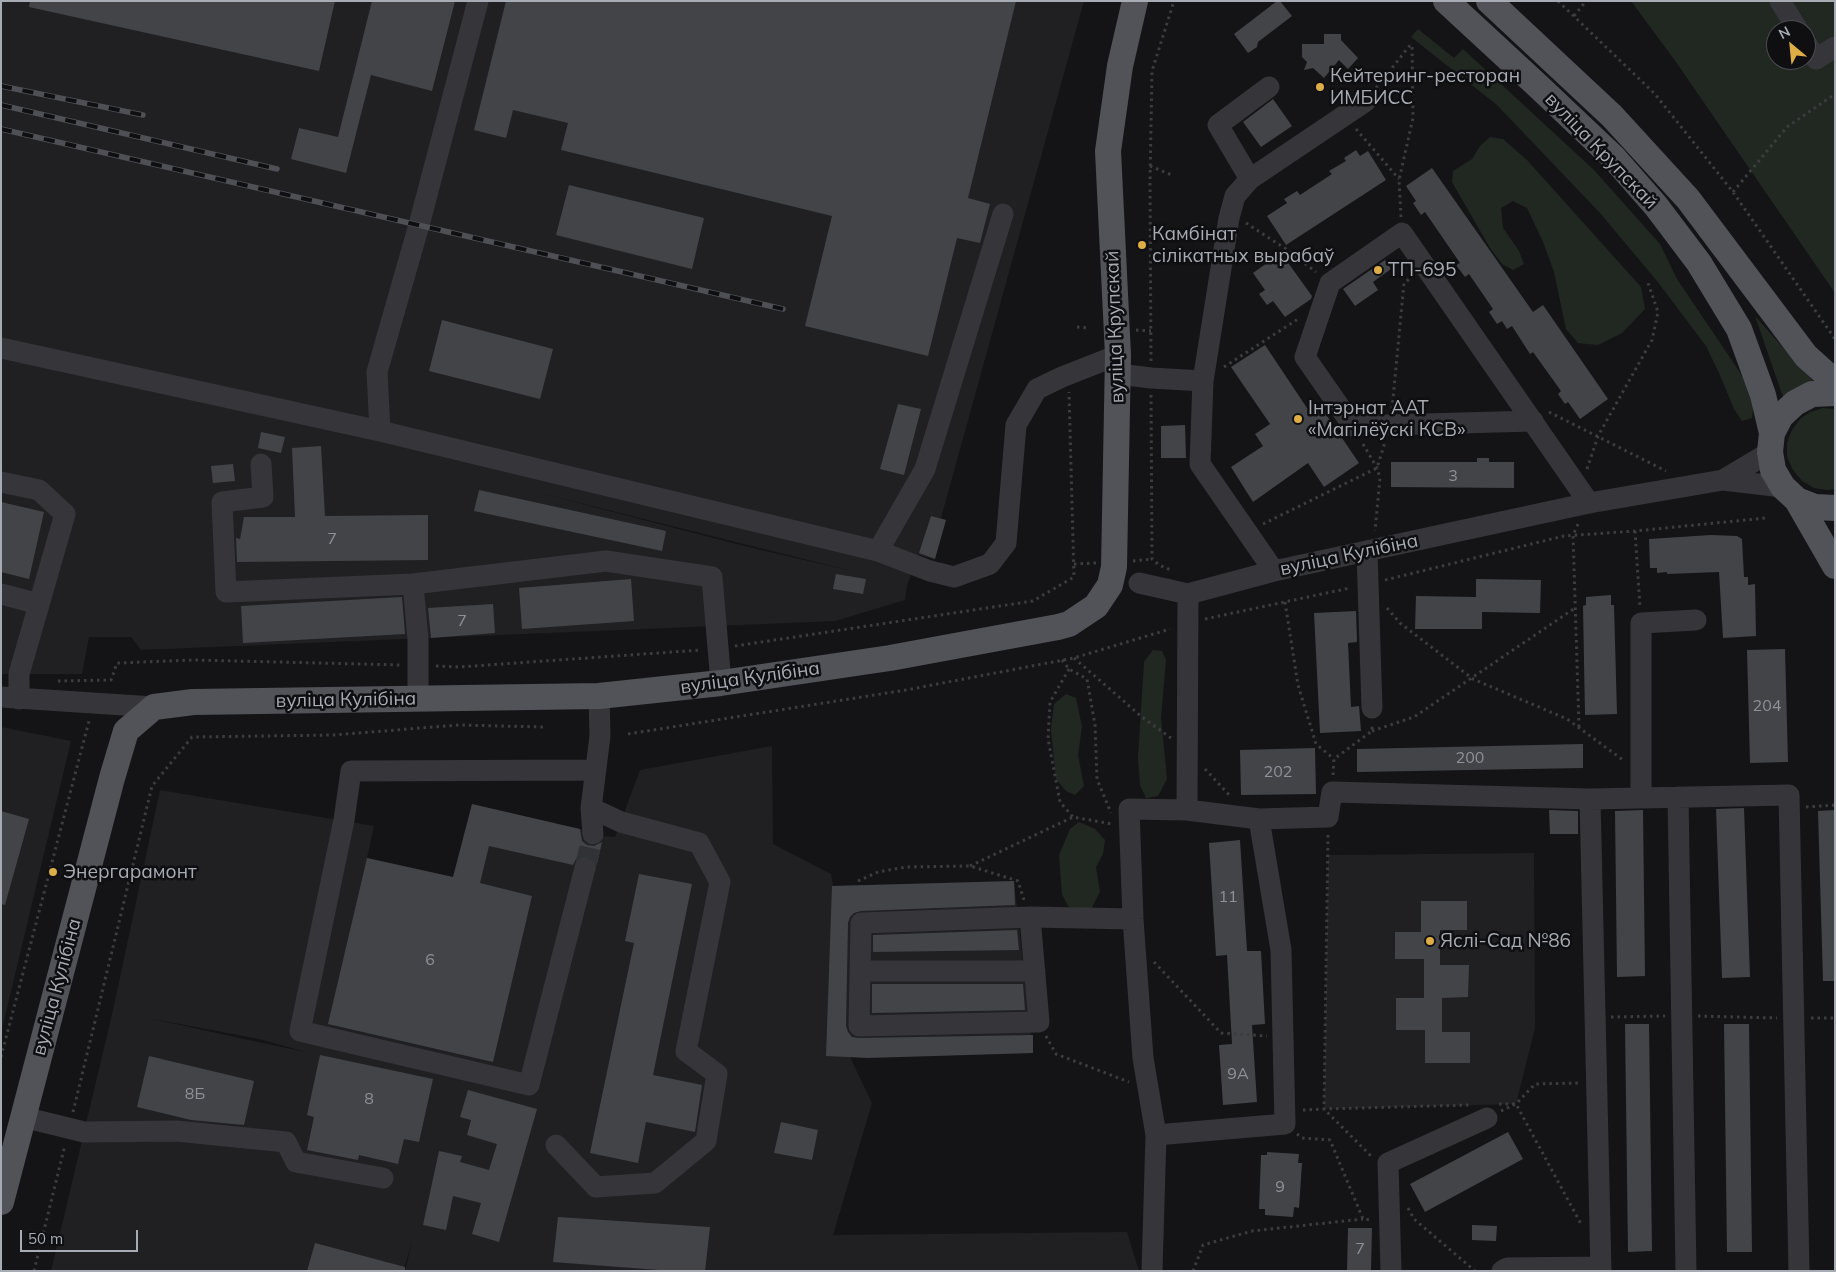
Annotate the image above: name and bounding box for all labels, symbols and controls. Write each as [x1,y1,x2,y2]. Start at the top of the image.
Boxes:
north arrow [1766,20,1816,70]
text: N [1776,22,1793,43]
place label: Кейтеринг-ресторан ИМБИСС [1330,65,1520,109]
marker: Кейтеринг-ресторан ИМБИСС [1314,81,1326,93]
street label: вуліца Крупскай [1540,88,1662,214]
place label: Камбінат сілікатных вырабаў [1152,223,1334,267]
marker: Камбінат сілікатных вырабаў [1136,239,1148,251]
street label: вуліца Крупскай [1101,250,1129,404]
place label: ТП-695 [1388,259,1456,281]
marker: ТП-695 [1372,264,1384,276]
place label: Інтэрнат ААТ «Магілёўскі КСВ» [1308,397,1465,441]
marker: Інтэрнат ААТ «Магілёўскі КСВ» [1292,413,1304,425]
house number: 3 [1448,466,1458,486]
house number: 7 [327,529,337,549]
street label: вуліца Кулібіна [1278,529,1420,581]
house number: 7 [457,611,467,631]
street label: вуліца Кулібіна [679,657,821,699]
street label: вуліца Кулібіна [275,687,417,713]
house number: 204 [1753,696,1781,716]
house number: 200 [1456,748,1484,768]
house number: 202 [1264,762,1292,782]
place label: Энергарамонт [63,861,197,883]
marker: Энергарамонт [47,866,59,878]
house number: 11 [1218,887,1238,907]
street label: вуліца Кулібіна [28,916,86,1058]
place label: Яслі-Сад №86 [1440,930,1571,952]
marker: Яслі-Сад №86 [1424,935,1436,947]
house number: 6 [425,950,435,970]
house number: 9А [1227,1064,1249,1084]
house number: 8Б [185,1084,205,1104]
house number: 8 [364,1089,374,1109]
house number: 9 [1275,1177,1285,1197]
scale bar [22,1220,140,1252]
text: 50 m [28,1229,63,1248]
house number: 7 [1355,1239,1365,1259]

